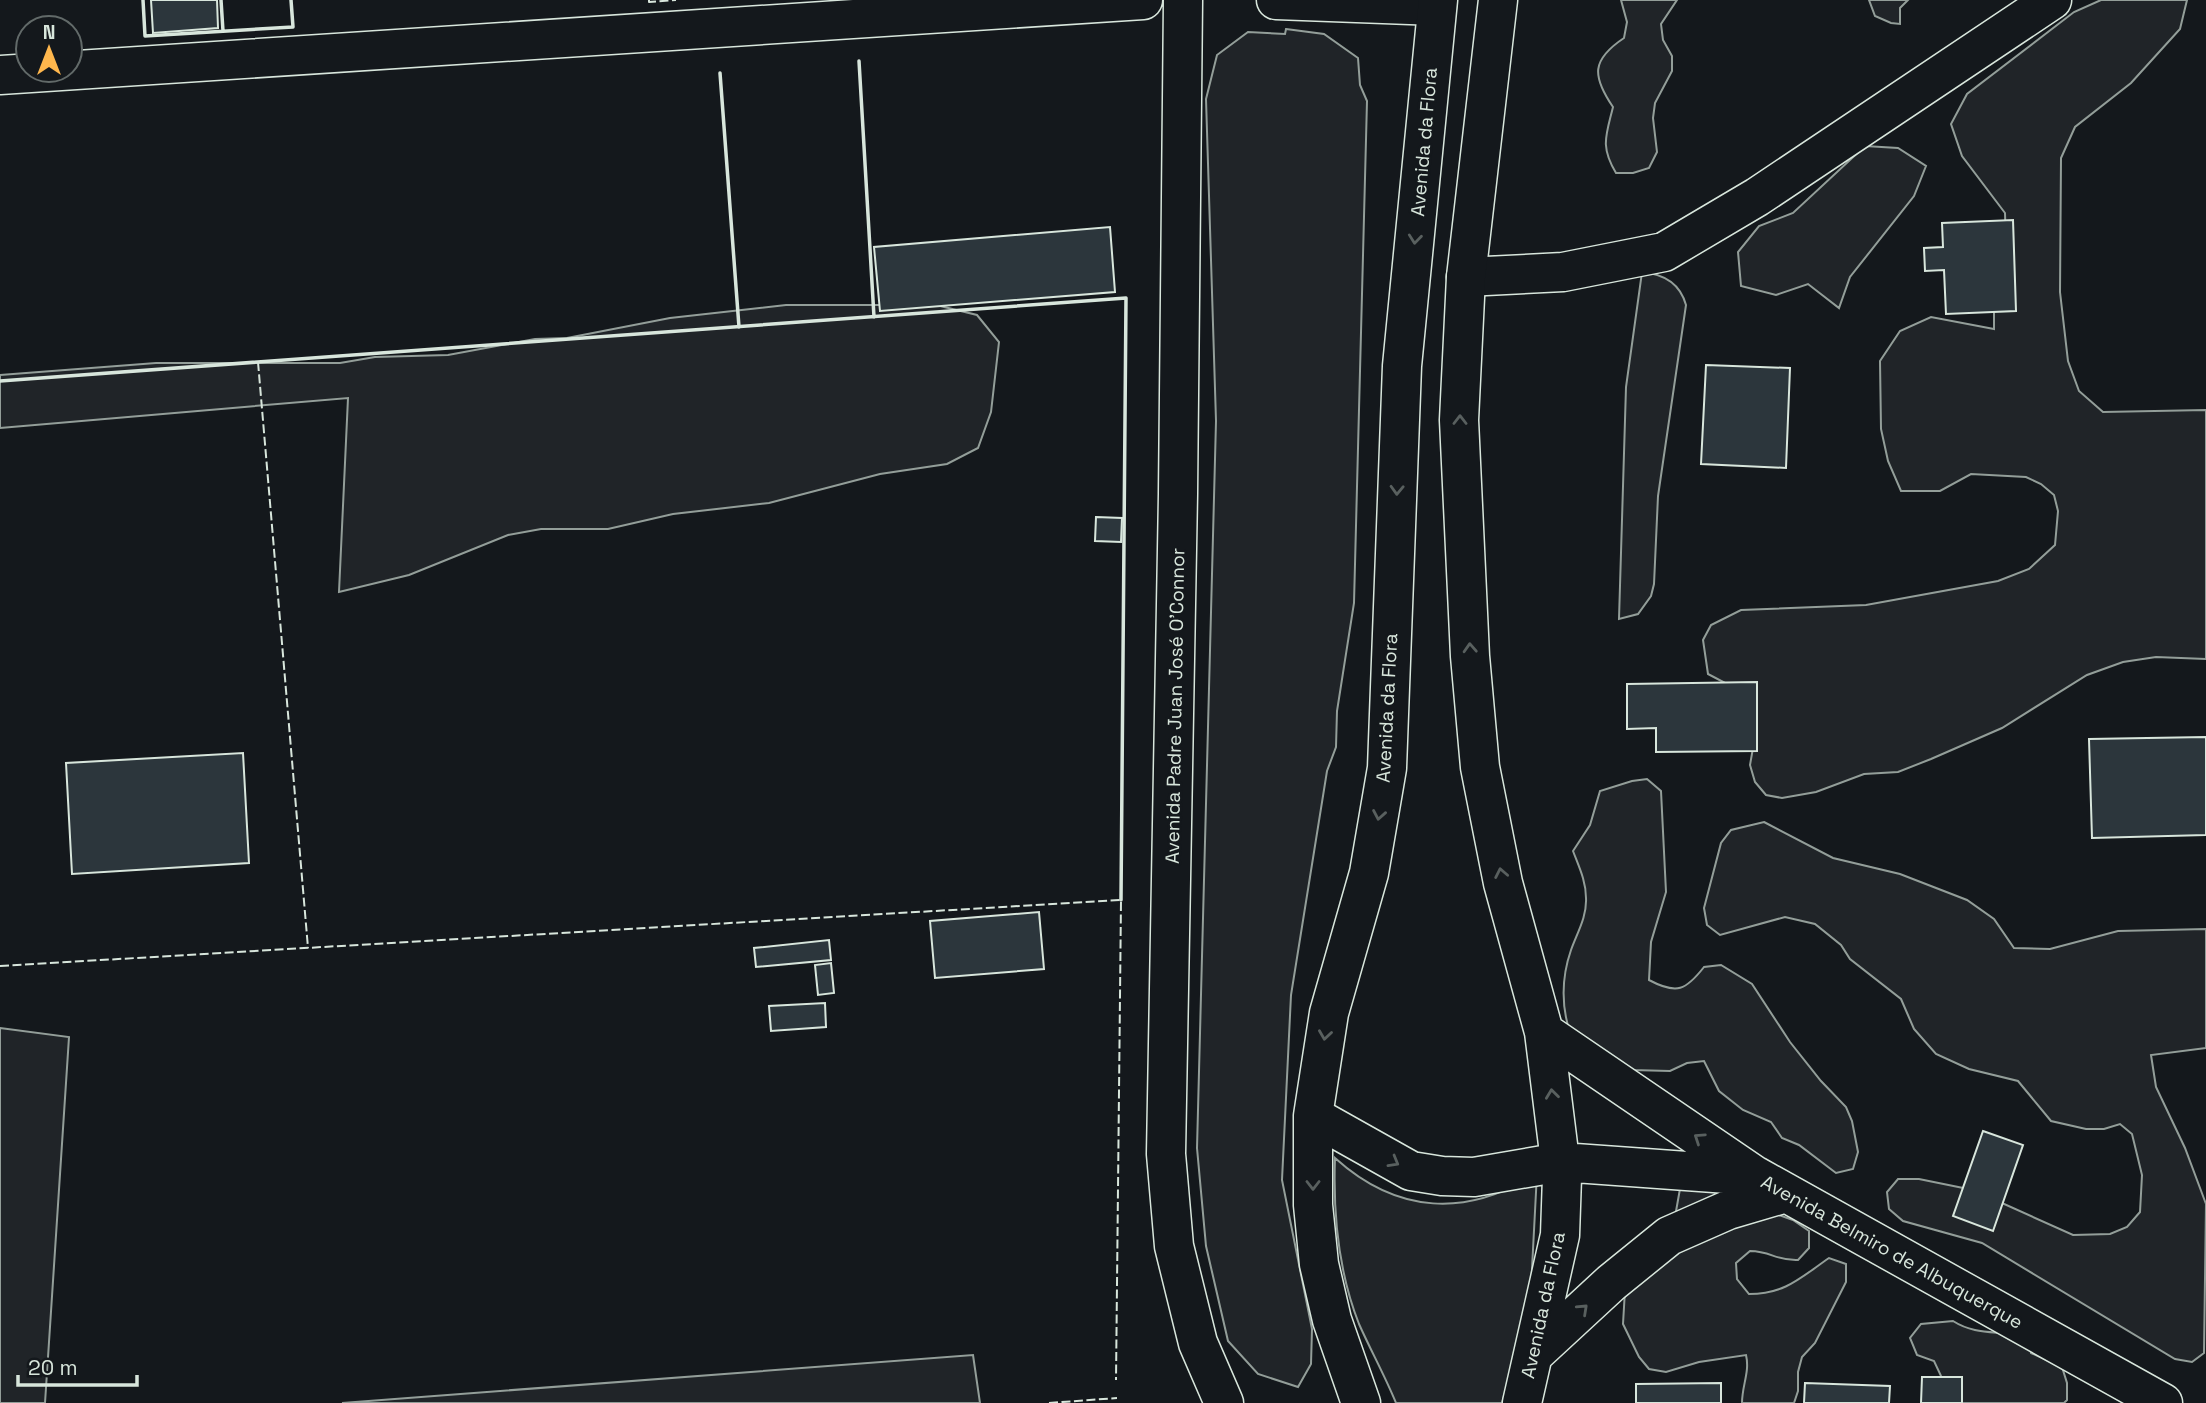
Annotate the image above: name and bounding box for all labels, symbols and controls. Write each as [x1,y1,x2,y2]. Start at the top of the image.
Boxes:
north arrow [14,14,84,84]
text: N [43,20,55,45]
street label: Avenida da Flora [1405,66,1443,218]
one-way arrow [1407,233,1422,244]
one-way arrow [1452,415,1468,425]
one-way arrow [1390,485,1405,496]
street label: Avenida Padre Juan José O'Connor [1160,548,1190,864]
street label: Avenida da Flora [1371,633,1403,783]
one-way arrow [1462,642,1477,653]
one-way arrow [1372,809,1387,821]
one-way arrow [1494,867,1509,879]
one-way arrow [1318,1029,1333,1041]
one-way arrow [1545,1088,1560,1100]
one-way arrow [1694,1133,1707,1146]
one-way arrow [1387,1154,1400,1167]
street label: Avenida Belmiro de Albuquerque [1757,1169,2027,1335]
one-way arrow [1305,1180,1321,1190]
street label: Avenida da Flora [1515,1229,1571,1381]
one-way arrow [1575,1305,1588,1317]
scale bar [18,1344,136,1388]
text: 20 m [28,1354,78,1381]

